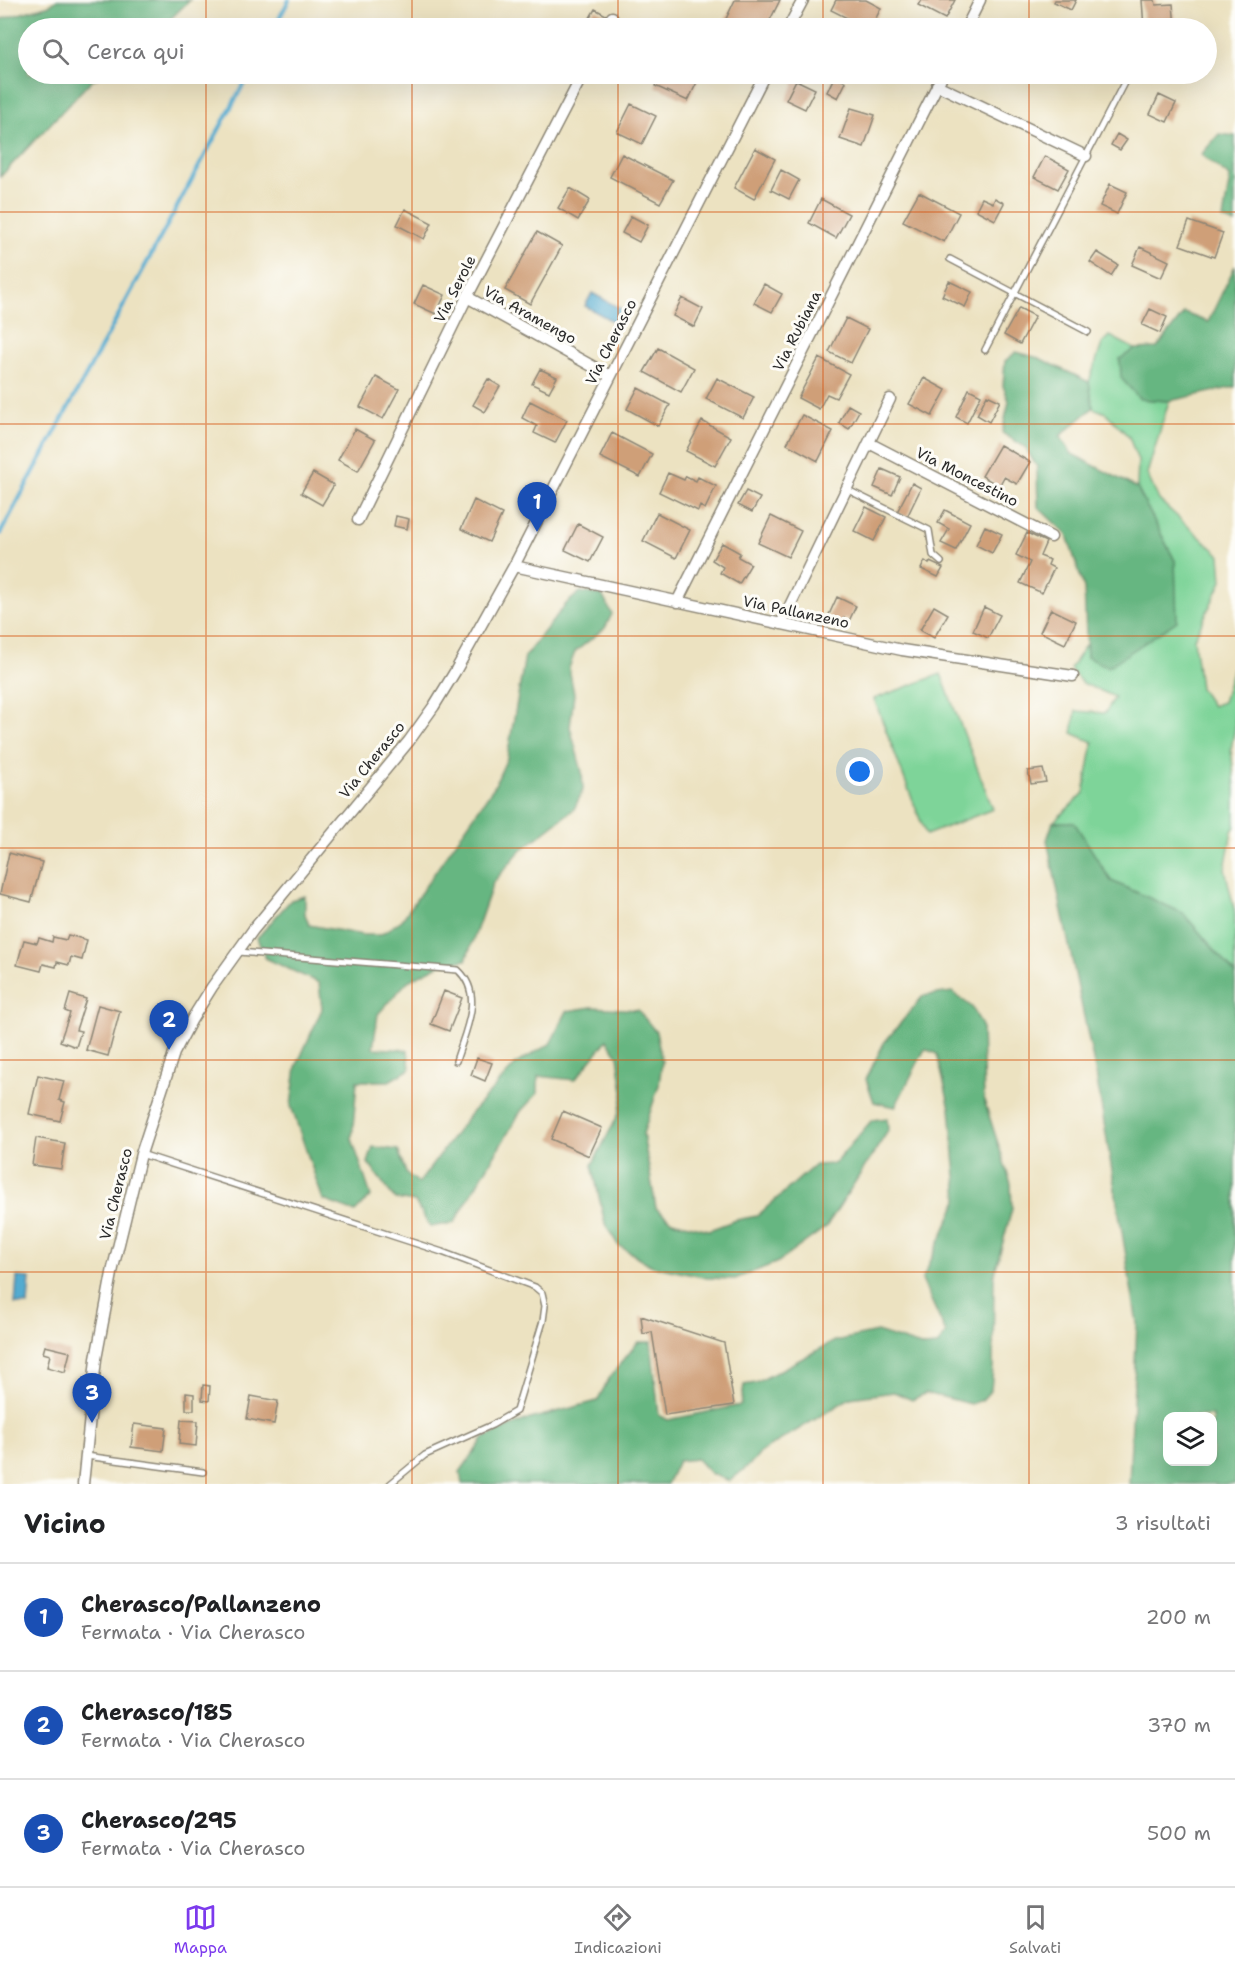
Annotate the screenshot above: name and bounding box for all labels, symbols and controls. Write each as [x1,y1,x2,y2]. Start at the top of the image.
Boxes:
search box [18,18,1217,84]
icon: search [39,35,72,68]
text: Cerca qui [87,37,185,66]
street label: Via Serole [429,252,481,326]
street label: Via Aramengo [480,281,580,349]
street label: Via Rubiana [768,287,826,375]
street label: Via Cherasco [581,296,641,388]
street label: Via Moncestino [912,443,1022,511]
pin: 1 [518,482,556,532]
street label: Via Pallanzeno [741,591,851,633]
street label: Via Cherasco [335,717,409,803]
your location [845,757,874,786]
pin: 2 [150,1000,188,1050]
street label: Via Cherasco [95,1146,137,1242]
pin: 3 [72,1374,112,1423]
map controls [1163,1412,1217,1466]
button: layers [1163,1412,1217,1466]
text: Vicino [24,1506,106,1541]
text: 3 risultati [1115,1510,1211,1536]
text: Cherasco/Pallanzeno [81,1590,321,1619]
text: 1 [39,1604,48,1630]
text: 200 m [1146,1604,1211,1630]
text: Fermata · Via Cherasco [81,1619,305,1645]
text: Cherasco/185 [81,1698,233,1727]
text: 2 [37,1712,51,1738]
text: 370 m [1147,1712,1211,1738]
text: Fermata · Via Cherasco [81,1727,305,1753]
text: Cherasco/295 [81,1806,237,1835]
text: 3 [37,1820,51,1846]
text: 500 m [1147,1820,1211,1846]
text: Fermata · Via Cherasco [81,1835,305,1861]
tab: Mappa [174,1901,227,1958]
tab: Indicazioni [574,1901,662,1958]
tab: Salvati [1009,1901,1061,1958]

